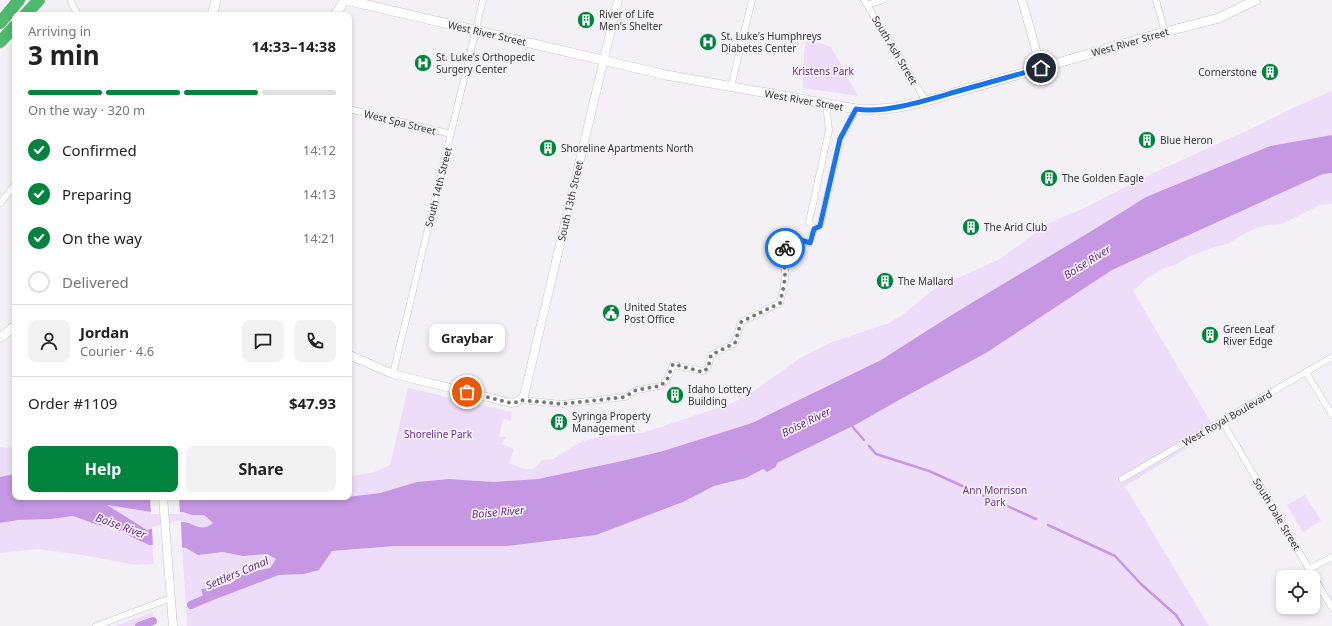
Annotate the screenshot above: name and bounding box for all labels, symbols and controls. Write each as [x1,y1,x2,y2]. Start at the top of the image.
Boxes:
place label: River of Life Men's Shelter [599,7,662,33]
building icon: River of Life Men's Shelter [576,10,596,30]
street label: South Ash Street [869,13,921,87]
street label: West River Street [446,17,528,49]
text: Arriving in [28,22,91,40]
street label: West River Street [1090,24,1171,60]
place label: St. Luke's Humphreys Diabetes Center [721,29,822,55]
hospital icon: St. Luke's Humphreys Diabetes Center [698,32,718,52]
text: 14:33–14:38 [251,36,336,56]
text: 3 min [28,37,100,73]
place label: St. Luke's Orthopedic Surgery Center [436,50,535,76]
pin [1024,51,1058,85]
hospital icon: St. Luke's Orthopedic Surgery Center [413,53,433,73]
icon: home [1030,57,1052,79]
building icon: Cornerstone [1260,62,1280,82]
park label: Kristens Park [792,64,854,78]
place label: Cornerstone [1198,65,1257,79]
street label: West River Street [763,86,845,114]
text: On the way · 320 m [28,101,145,119]
street label: West Spa Street [363,106,438,138]
building icon: Blue Heron [1137,130,1157,150]
place label: Blue Heron [1160,133,1213,147]
building icon: Shoreline Apartments North [538,138,558,158]
icon: check [28,139,50,161]
text: Confirmed [62,140,137,160]
text: 14:12 [303,141,336,159]
place label: Shoreline Apartments North [561,141,694,155]
street label: South 14th Street [421,145,455,228]
street label: South 13th Street [554,159,586,242]
building icon: The Golden Eagle [1039,168,1059,188]
place label: The Golden Eagle [1062,171,1144,185]
icon: check [28,183,50,205]
text: Preparing [62,184,132,204]
text: 14:13 [303,185,336,203]
building icon: The Arid Club [961,217,981,237]
place label: The Arid Club [984,220,1047,234]
icon: check [28,227,50,249]
text: On the way [62,228,142,248]
courier [765,228,805,268]
text: 14:21 [303,229,336,247]
icon: bike [774,237,796,259]
water label: Boise River [1060,241,1114,282]
building icon: The Mallard [875,271,895,291]
text: Delivered [62,272,129,292]
place label: The Mallard [898,274,954,288]
place label: United States Post Office [624,300,687,326]
public building icon: United States Post Office [601,303,621,323]
button: person [28,320,70,362]
button: chat [242,320,284,362]
button: phone [294,320,336,362]
text: Jordan [80,322,129,342]
place label: Green Leaf River Edge [1223,322,1275,348]
callout: Graybar [429,324,505,352]
building icon: Green Leaf River Edge [1200,325,1220,345]
text: Graybar [441,329,493,347]
text: Courier · 4.6 [80,342,154,360]
pin [450,375,484,409]
icon: bag [456,381,478,403]
place label: Idaho Lottery Building [688,382,752,408]
building icon: Idaho Lottery Building [665,385,685,405]
street label: West Royal Boulevard [1180,387,1274,449]
text: Order #1109 [28,393,117,413]
text: $47.93 [289,393,336,413]
water label: Boise River [779,403,833,440]
place label: Syringa Property Management [572,409,651,435]
building icon: Syringa Property Management [549,412,569,432]
park label: Shoreline Park [404,427,473,441]
button: Help [28,446,178,492]
button: Share [186,446,336,492]
street label: South Dale Street [1250,475,1304,553]
park label: Ann Morrison Park [963,483,1027,509]
water label: Boise River [471,502,526,521]
water label: Boise River [94,509,149,542]
water label: Settlers Canal [203,552,272,592]
map controls [1276,570,1320,614]
button: locate [1276,570,1320,614]

